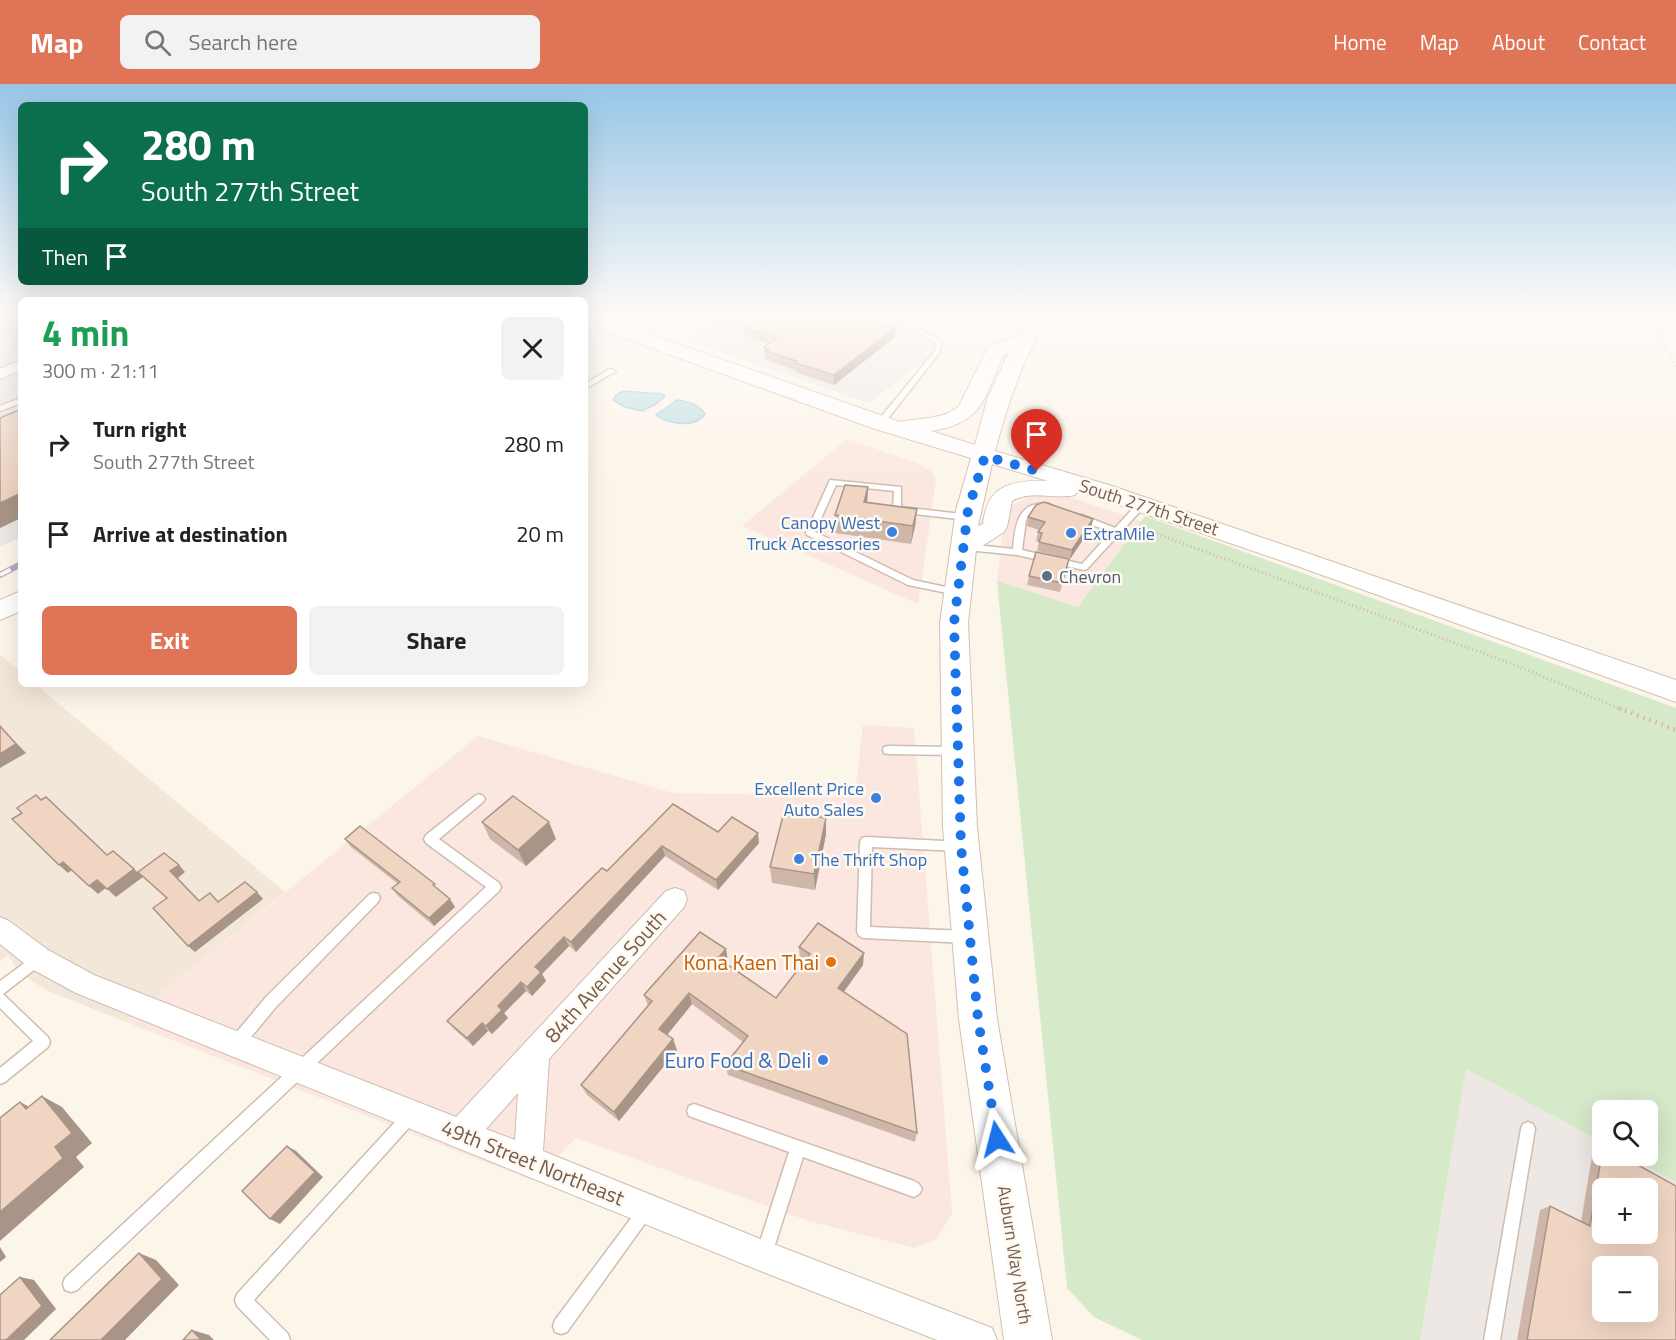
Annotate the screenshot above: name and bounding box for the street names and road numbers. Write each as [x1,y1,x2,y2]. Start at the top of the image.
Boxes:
street label: South 277th Street [1076,472,1223,543]
street label: 84th Avenue South [536,902,674,1050]
street label: 49th Street Northeast [437,1111,630,1214]
street label: Auburn Way North [991,1184,1039,1326]

